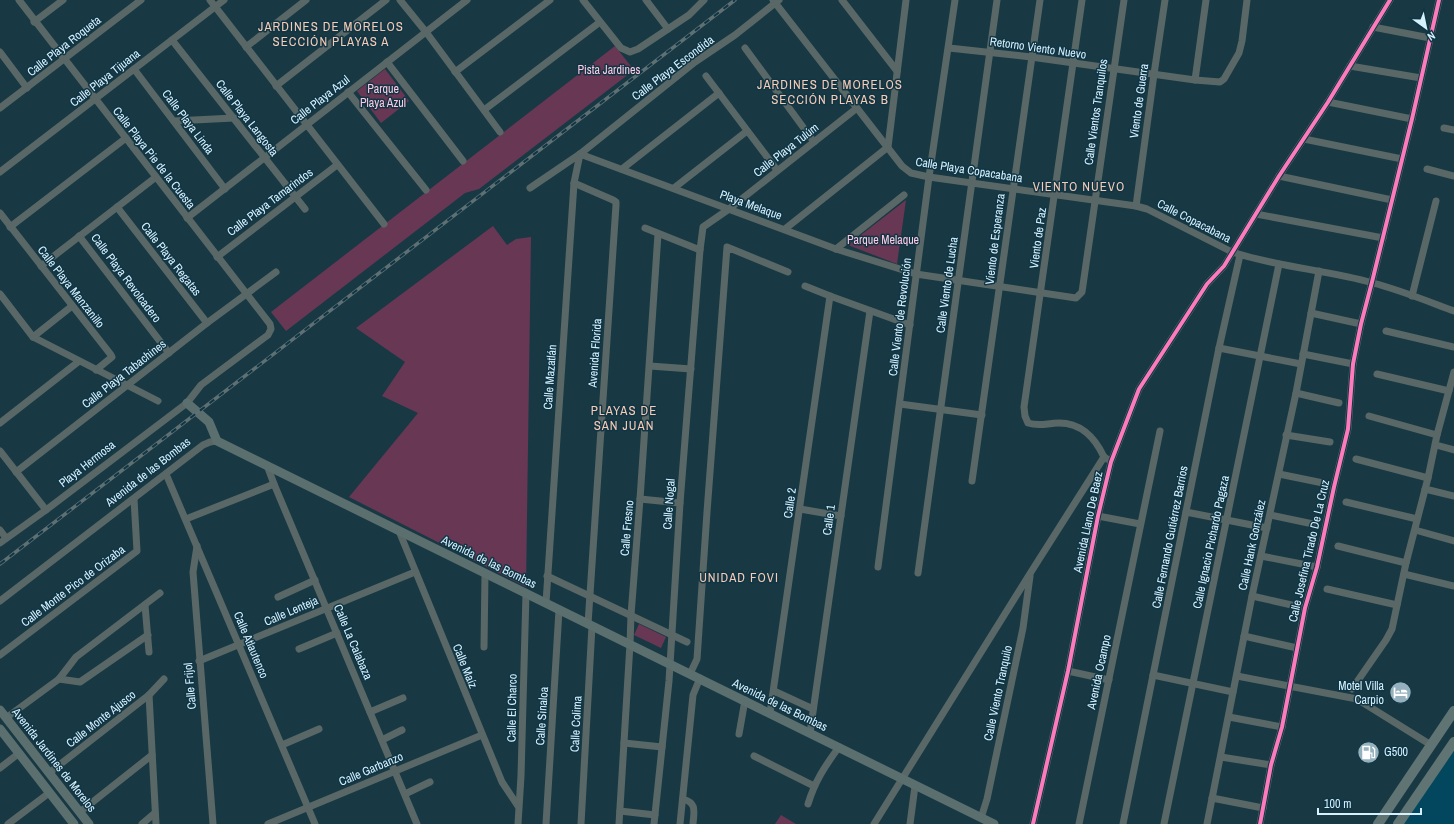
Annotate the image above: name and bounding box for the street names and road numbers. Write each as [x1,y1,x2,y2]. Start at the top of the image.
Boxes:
street label: Calle Playa Roqueta [24,12,105,80]
street label: Calle Playa Escondida [629,32,718,104]
street label: Retorno Viento Nuevo [989,33,1087,63]
street label: Calle Playa Tijuana [67,45,144,110]
street label: Calle Vientos Tranquilos [1081,58,1111,166]
street label: Viento de Guerra [1126,62,1152,139]
street label: Calle Playa Azul [287,72,353,128]
street label: Calle Playa Langosta [212,76,282,160]
street label: Calle Playa Linda [158,86,218,158]
street label: Calle Playa Pie de la Cuesta [109,104,199,213]
street label: Calle Playa Tulúm [750,119,822,181]
street label: Calle Playa Copacabana [914,154,1024,186]
street label: Calle Playa Tamarindos [224,164,316,240]
street label: Playa Melaque [718,186,784,224]
street label: Viento de Esperanza [981,192,1009,286]
street label: Calle Copacabana [1154,195,1234,247]
street label: Viento de Paz [1026,206,1050,270]
street label: Calle Playa Regatas [137,219,205,299]
street label: Calle Playa Revolcadero [87,230,165,326]
street label: Calle Viento de Lucha [932,236,962,334]
street label: Calle Playa Manzanillo [34,243,108,331]
street label: Calle Viento de Revolución [885,257,915,377]
street label: Avenida Florida [585,317,605,389]
street label: Calle Playa Tabachines [79,336,170,412]
street label: Calle Mazatlán [540,344,560,410]
street label: Avenida de las Bombas [101,434,194,511]
street label: Playa Hermosa [56,437,119,491]
street label: Calle Fernando Gutiérrez Barrios [1148,464,1192,610]
street label: Avenida Llano De Baez [1069,470,1107,575]
street label: Calle Ignacio Pichardo Pagaza [1189,473,1233,610]
street label: Calle Nogal [659,478,679,530]
street label: Calle Josefina Tirado De La Cruz [1285,478,1333,624]
street label: Calle 2 [780,487,800,519]
street label: Calle Hank González [1235,498,1269,592]
street label: Calle Fresno [617,500,637,556]
street label: Calle 1 [819,503,839,536]
street label: Avenida de las Bombas [438,532,539,592]
street label: Calle Monte Pico de Orizaba [18,541,129,630]
street label: Calle Lenteja [261,592,321,630]
street label: Calle La Calabaza [330,602,376,683]
street label: Calle Atlautenco [230,609,272,681]
street label: Avenida Ocampo [1083,633,1115,712]
street label: Calle Maíz [449,641,481,691]
street label: Calle Viento Tranquilo [980,644,1016,742]
street label: Calle Frijol [180,662,200,710]
street label: Calle El Charco [503,674,521,742]
street label: Avenida de las Bombas [729,675,830,735]
street label: Calle Sinaloa [532,686,552,746]
street label: Calle Monte Ajusco [63,687,139,751]
street label: Calle Colima [567,695,585,753]
street label: Avenida Jardines de Morelos [8,704,100,815]
street label: Calle Garbanzo [336,748,406,790]

